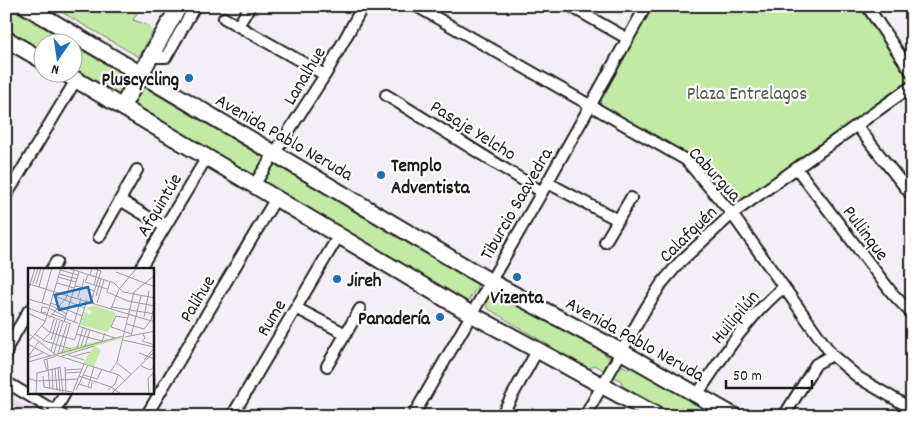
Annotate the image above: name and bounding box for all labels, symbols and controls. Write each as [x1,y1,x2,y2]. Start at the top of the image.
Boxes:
north arrow [32,32,82,82]
street label: Lanalhue [278,42,334,111]
text: N [50,58,61,79]
place label: Pluscycling [102,68,179,95]
marker: Pluscycling [183,72,195,84]
park label: Plaza Entrelagos [687,82,807,109]
street label: Avenida Pablo Neruda [209,89,358,190]
street label: Pasaje Yelcho [424,95,520,169]
street label: Caburgua [681,142,747,210]
street label: Tiburcio Saavedra [475,143,562,266]
place label: Templo Adventista [391,154,471,203]
street label: Afquintúe [132,169,190,243]
marker: Templo Adventista [375,169,387,181]
street label: Calafquén [654,201,725,270]
street label: Pullinque [834,201,894,267]
inset map [28,268,154,394]
place label: Jireh [347,269,382,296]
street label: Palihue [174,271,224,329]
marker: Vizenta [511,271,523,283]
marker: Jireh [331,273,343,285]
street label: Huilipilún [706,285,767,351]
place label: Vizenta [491,286,545,313]
street label: Avenida Pablo Neruda [560,292,710,391]
street label: Rume [251,295,295,342]
place label: Panadería [358,307,431,334]
marker: Panadería [434,311,446,323]
scale bar [726,357,812,389]
text: 50 m [733,366,762,388]

